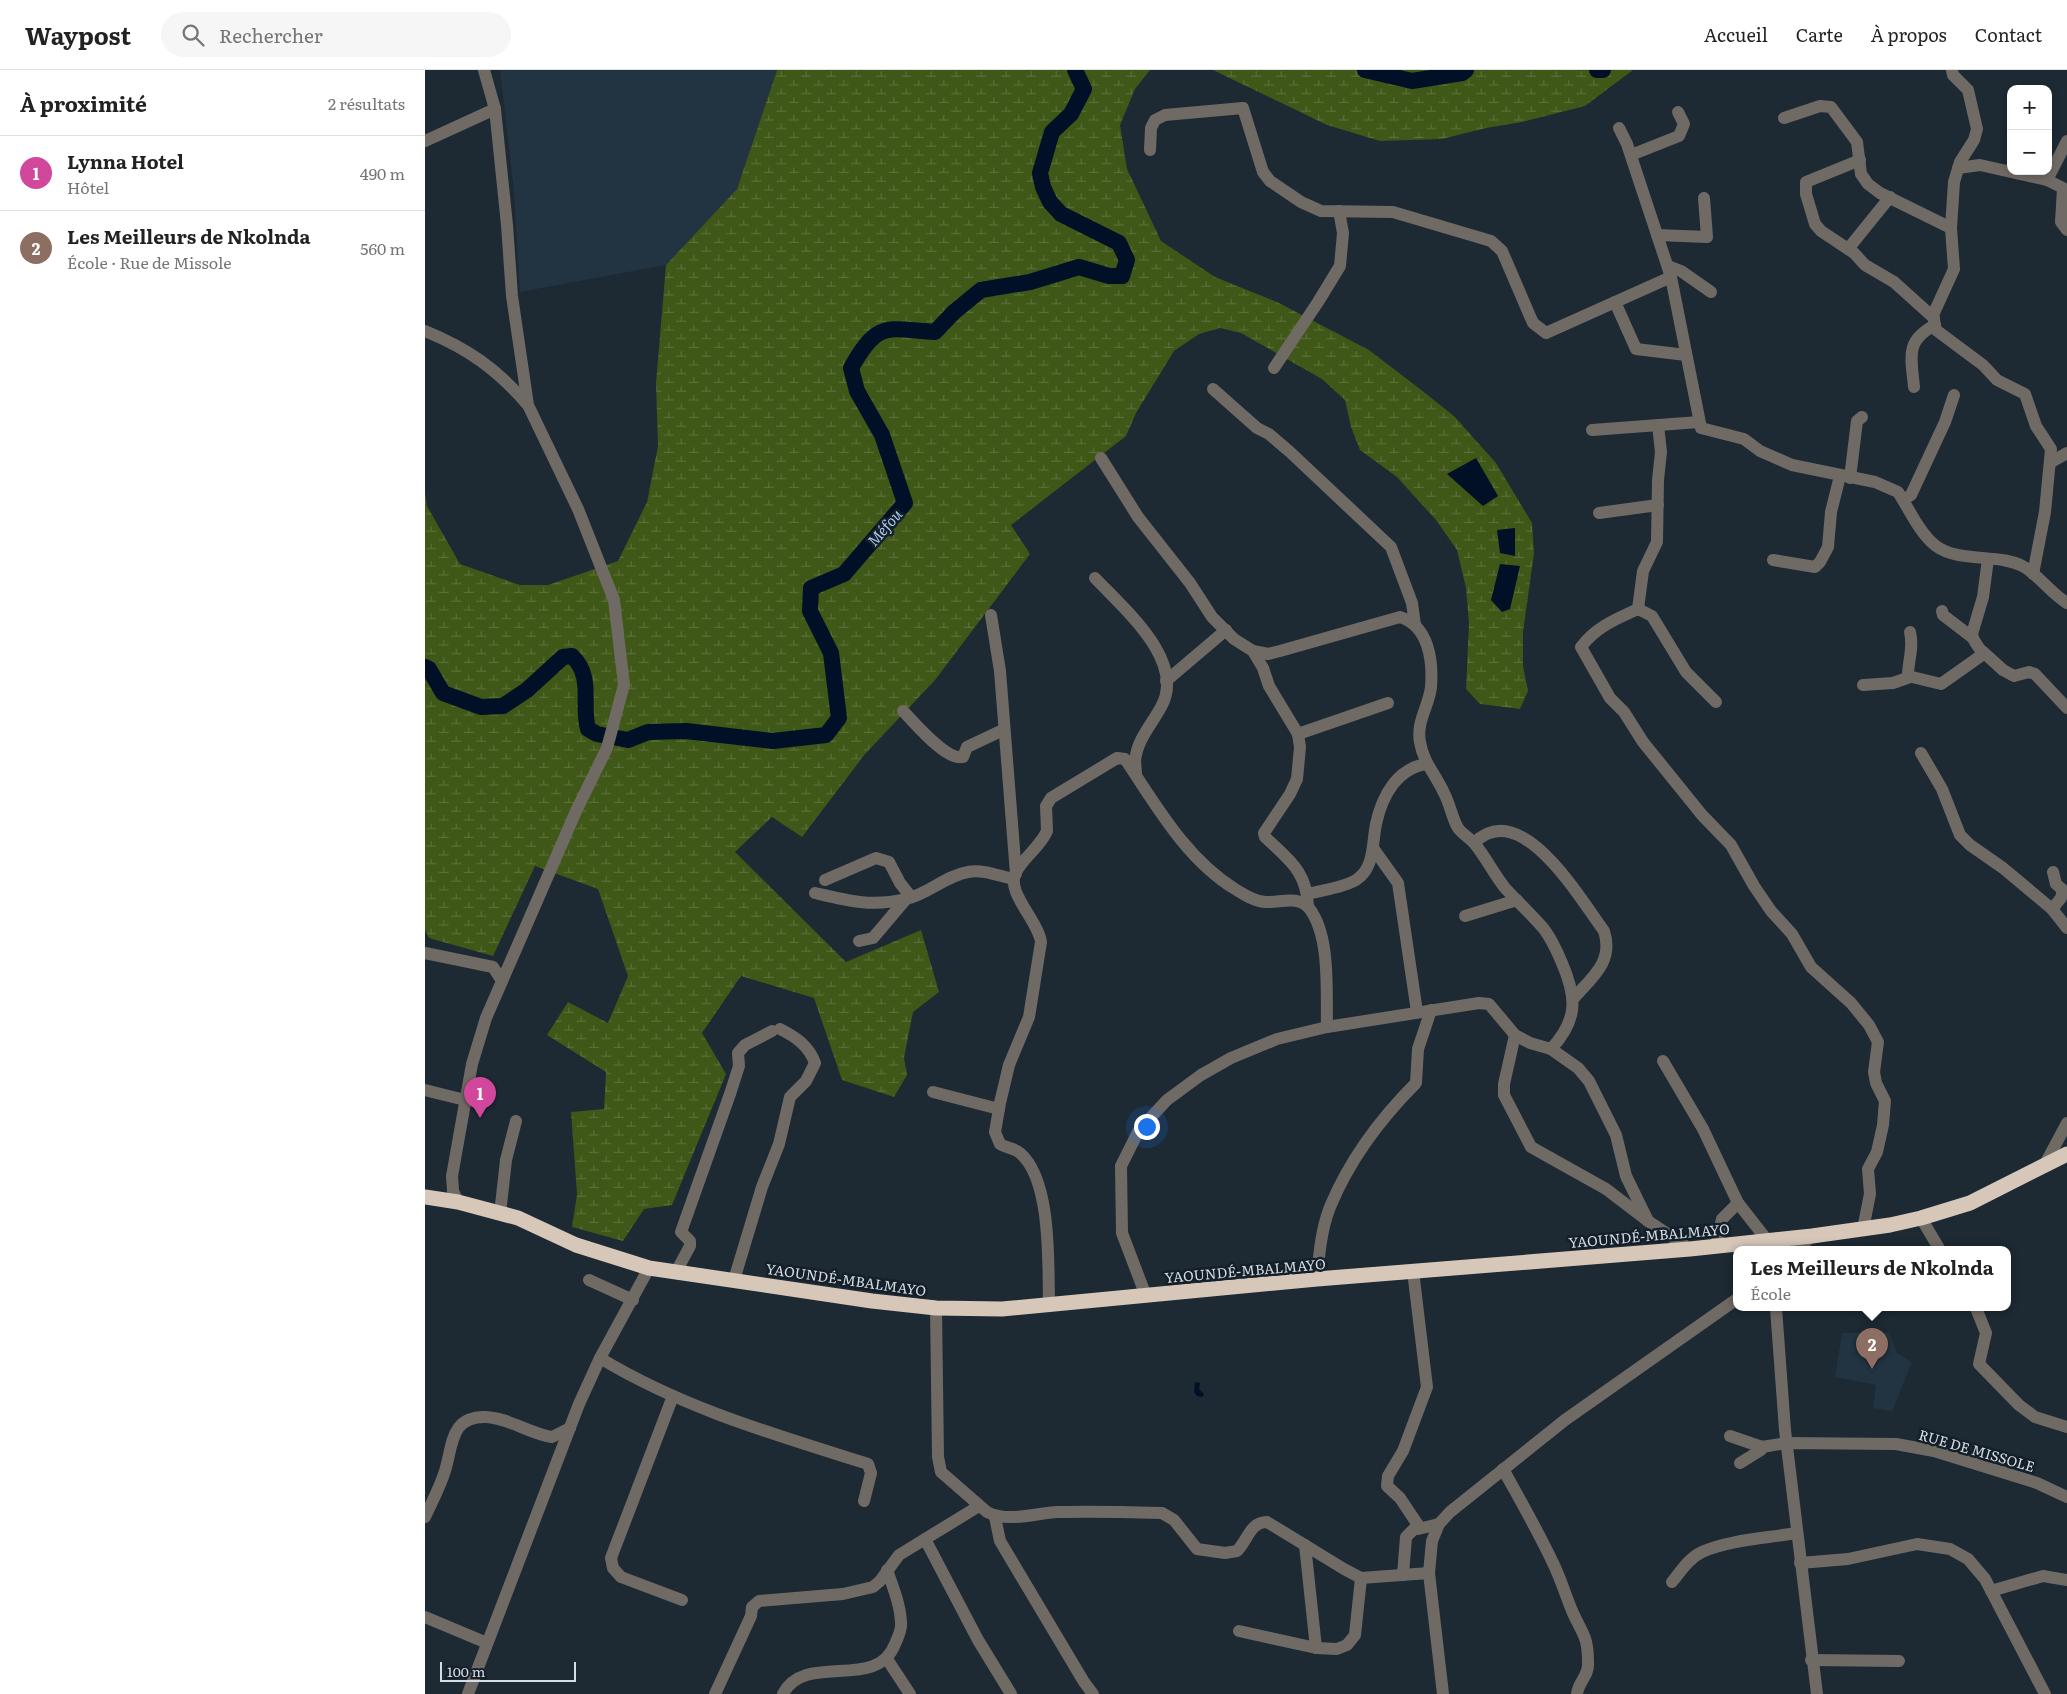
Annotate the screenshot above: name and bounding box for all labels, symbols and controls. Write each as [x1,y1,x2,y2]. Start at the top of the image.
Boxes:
search box [161,12,511,57]
text: Waypost [25,17,131,52]
icon: search [179,21,207,49]
text: Rechercher [219,21,323,49]
text: Accueil [1704,21,1768,48]
text: Carte [1796,21,1843,48]
text: À propos [1871,21,1947,48]
text: Contact [1975,21,2042,48]
map controls [2007,85,2052,175]
button: + [2007,85,2052,130]
text: À proximité [20,87,147,118]
text: 2 résultats [328,91,405,115]
button: − [2007,130,2052,175]
text: Lynna Hotel [67,147,184,175]
text: 1 [33,161,39,185]
text: 490 m [360,161,405,185]
text: Hôtel [67,175,109,199]
text: Les Meilleurs de Nkolnda [67,222,311,250]
text: 2 [32,236,40,260]
text: 560 m [360,236,405,260]
text: École · Rue de Missole [67,250,231,274]
water label: Méfou [861,503,907,551]
pin: 1 [464,1077,496,1118]
your location [1134,1114,1160,1140]
street label: YAOUNDÉ-MBALMAYO [1568,1218,1730,1252]
popup [1733,1246,2011,1311]
street label: YAOUNDÉ-MBALMAYO [1164,1253,1326,1287]
text: Les Meilleurs de Nkolnda [1750,1253,1994,1281]
street label: YAOUNDÉ-MBALMAYO [765,1258,927,1300]
text: École [1750,1281,1791,1305]
pin: 2 [1856,1328,1888,1369]
street label: RUE DE MISSOLE [1917,1424,2037,1476]
scale bar [440,1659,576,1682]
text: 100 m [447,1661,485,1681]

